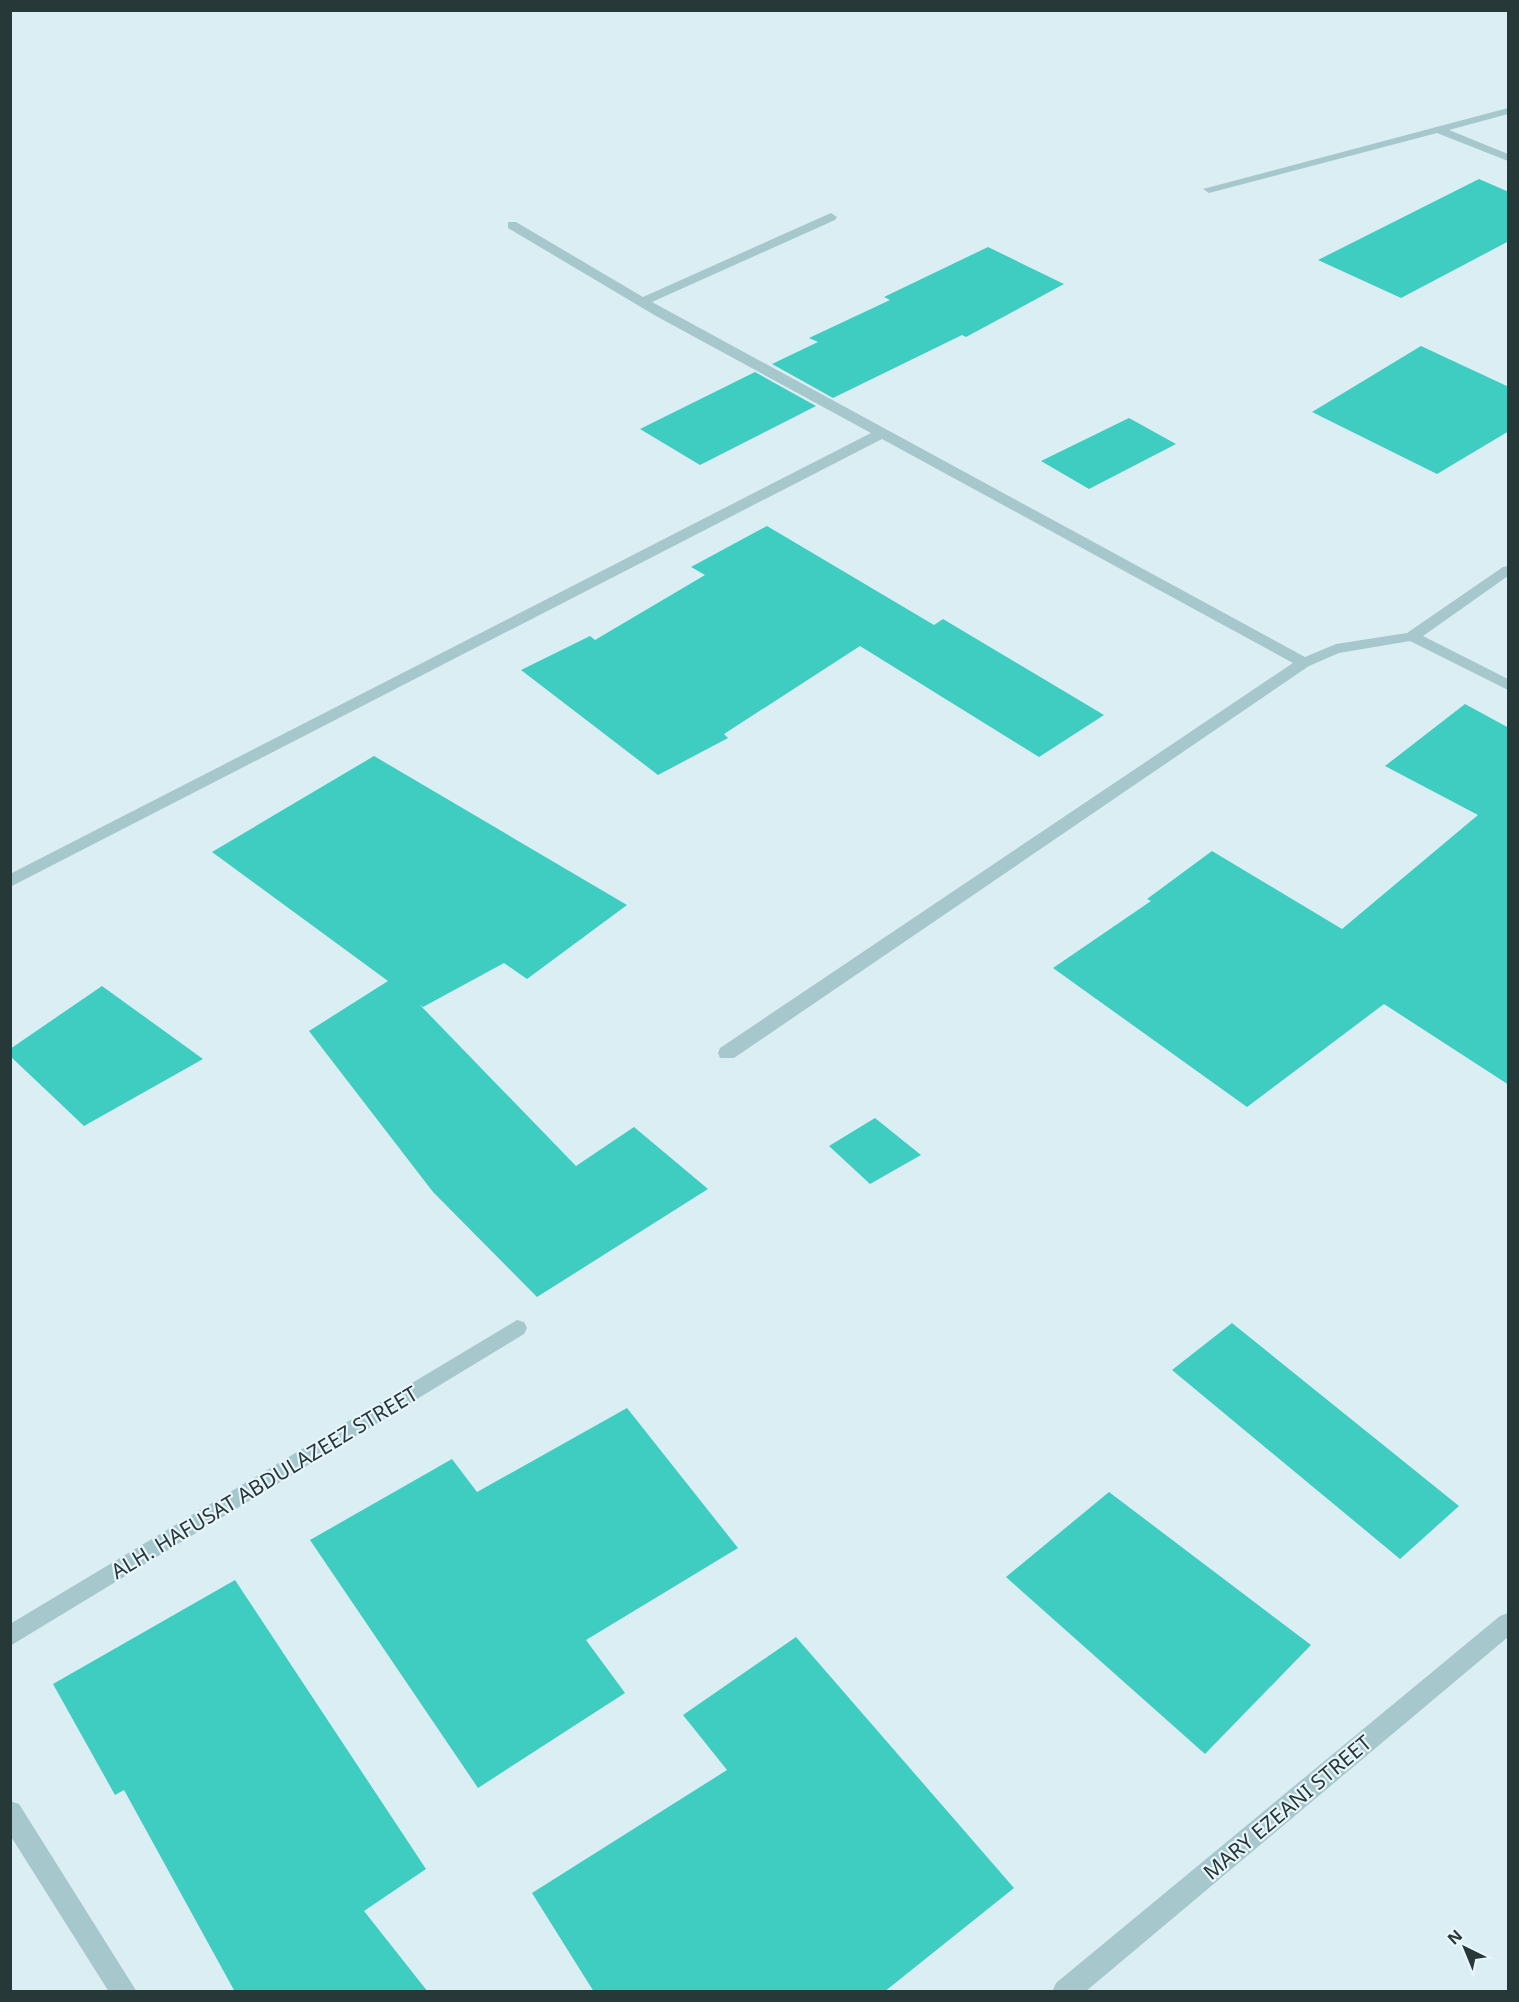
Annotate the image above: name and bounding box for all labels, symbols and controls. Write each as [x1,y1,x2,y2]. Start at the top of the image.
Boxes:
street label: ALH. HAFUSAT ABDULAZEEZ STREET [105,1379,423,1585]
street label: MARY EZEANI STREET [1197,1728,1377,1886]
north arrow [1435,1918,1495,1978]
text: N [1443,1925,1467,1950]

